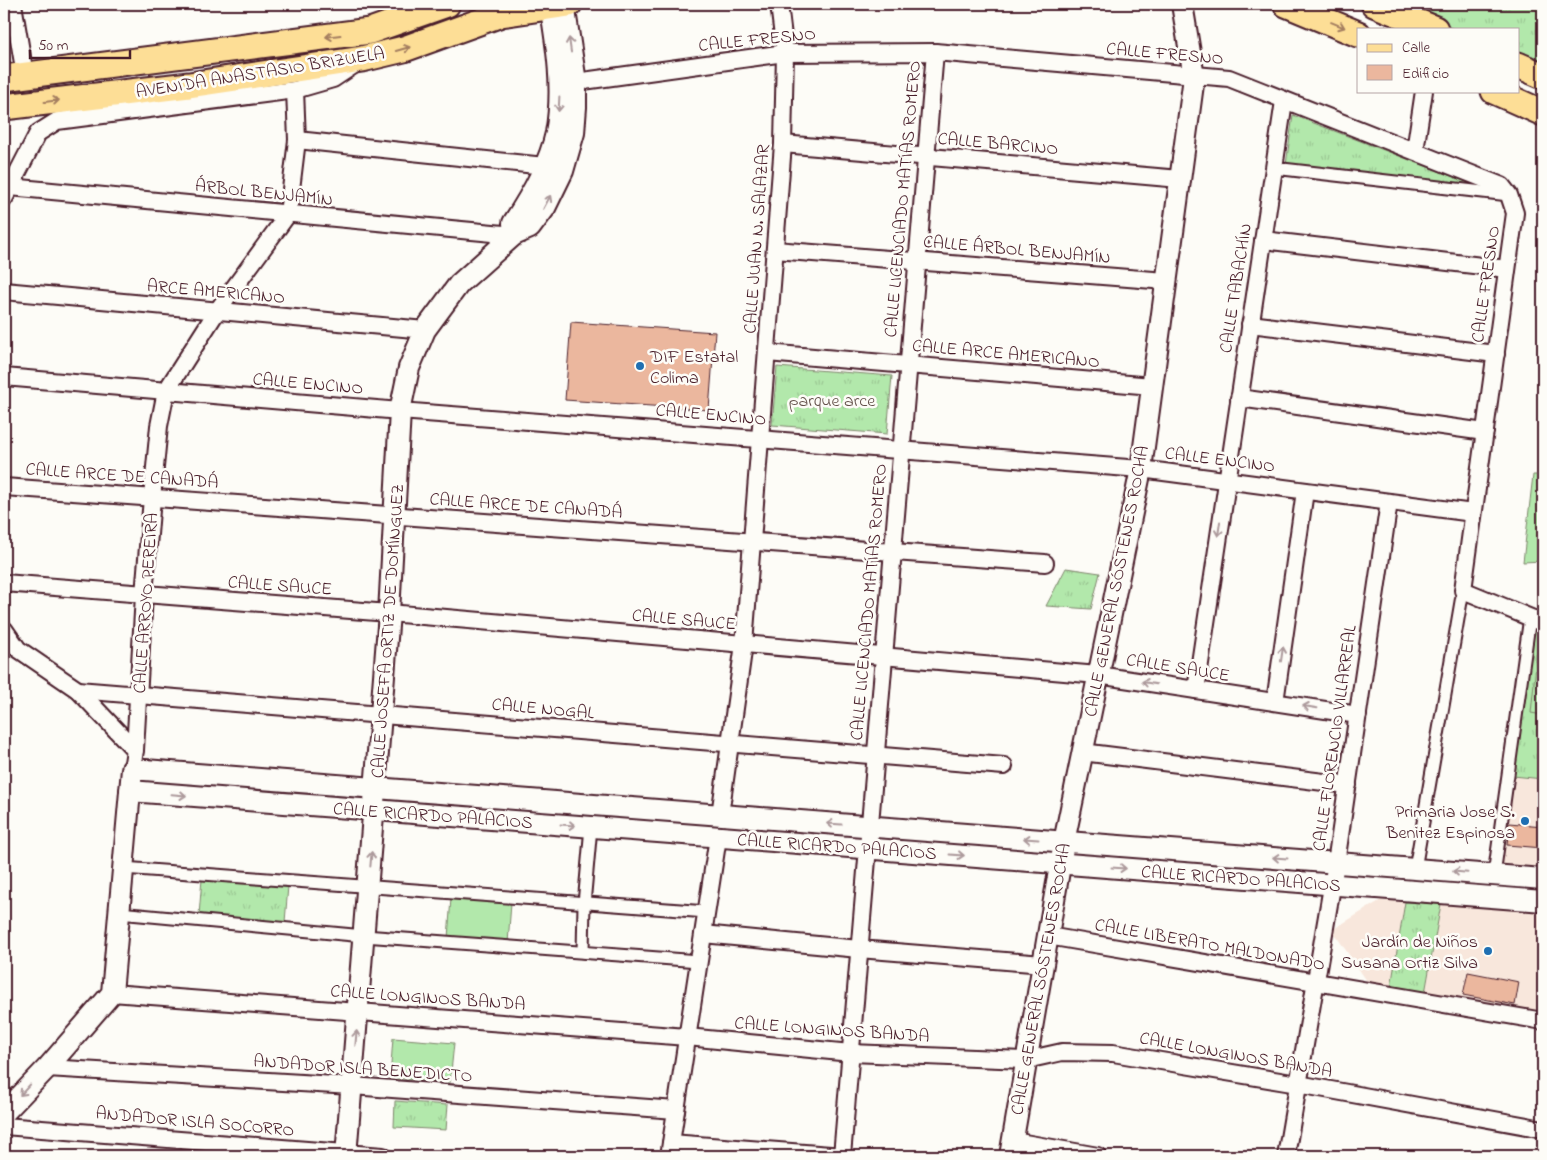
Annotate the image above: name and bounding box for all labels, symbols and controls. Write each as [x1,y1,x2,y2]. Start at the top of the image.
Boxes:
one-way arrow [1330,21,1345,31]
street label: CALLE FRESNO [697,22,817,60]
scale bar [30,28,130,60]
legend [1357,28,1520,92]
one-way arrow [325,31,341,41]
text: 50 m [38,35,69,57]
street label: CALLE FRESNO [1105,37,1225,73]
text: Calle [1402,37,1430,59]
one-way arrow [565,38,575,54]
street label: AVENIDA ANASTASIO BRIZUELA [134,41,387,106]
one-way arrow [395,43,411,53]
street label: CALLE LICENCIADO MATÍAS ROMERO [879,60,929,339]
text: Edificio [1402,63,1449,85]
one-way arrow [44,96,60,106]
one-way arrow [554,96,563,112]
street label: CALLE BARCINO [936,127,1059,163]
street label: CALLE JUAN N. SALAZAR [738,144,778,335]
street label: ÁRBOL BENJAMÍN [194,174,334,214]
one-way arrow [543,195,552,210]
street label: CALLE TABACHÍN [1214,222,1260,355]
street label: CALLE FRESNO [1466,224,1508,344]
street label: CALLE ÁRBOL BENJAMÍN [922,230,1112,272]
street label: ARCE AMERICANO [146,274,286,312]
street label: CALLE ARCE AMERICANO [911,334,1101,376]
place label: DIF Estatal Colima [649,345,738,392]
marker: DIF Estatal Colima [634,360,646,372]
street label: CALLE ENCINO [251,367,364,403]
park label: parque arce [789,389,876,415]
street label: CALLE ENCINO [654,398,767,434]
street label: CALLE ENCINO [1163,441,1276,481]
street label: CALLE GENERAL SÓSTENES ROCHA [1079,444,1157,719]
street label: CALLE ARCE DE CANADÁ [25,457,219,497]
street label: CALLE LICENCIADO MATÍAS ROMERO [845,463,895,742]
street label: CALLE JOSEFA ORTIZ DE DOMÍNGUEZ [366,483,412,779]
street label: CALLE ARCE DE CANADÁ [429,487,623,527]
street label: CALLE ARROYO PEREIRA [128,512,166,694]
one-way arrow [1214,520,1224,536]
street label: CALLE SAUCE [227,570,333,604]
street label: CALLE SAUCE [631,603,737,639]
street label: CALLE FLORENCIO VILLARREAL [1307,623,1365,853]
one-way arrow [1277,646,1287,662]
street label: CALLE SAUCE [1124,648,1231,690]
one-way arrow [1142,678,1158,688]
street label: CALLE NOGAL [491,693,595,727]
one-way arrow [1302,702,1318,712]
one-way arrow [171,790,187,799]
street label: CALLE RICARDO PALACIOS [332,797,534,837]
place label: Primaria Jose S. Benitez Espinosa [1385,800,1515,847]
marker: Primaria Jose S. Benitez Espinosa [1519,815,1531,827]
one-way arrow [826,819,842,828]
one-way arrow [560,820,576,830]
street label: CALLE RICARDO PALACIOS [736,828,938,868]
one-way arrow [1023,834,1039,844]
street label: CALLE GENERAL SÓSTENES ROCHA [1005,841,1079,1117]
one-way arrow [366,851,376,867]
one-way arrow [948,851,964,860]
one-way arrow [1273,854,1289,863]
street label: CALLE RICARDO PALACIOS [1140,860,1342,900]
one-way arrow [1110,863,1126,873]
one-way arrow [1452,868,1468,877]
street label: CALLE LIBERATO MALDONADO [1093,913,1327,979]
place label: Jardín de Niños Susana Ortiz Silva [1341,930,1478,977]
marker: Jardín de Niños Susana Ortiz Silva [1482,945,1494,957]
street label: CALLE LONGINOS BANDA [329,979,526,1019]
street label: CALLE LONGINOS BANDA [733,1011,930,1051]
street label: CALLE LONGINOS BANDA [1137,1026,1334,1086]
one-way arrow [351,1030,361,1046]
street label: ANDADOR ISLA BENEDICTO [252,1049,473,1091]
one-way arrow [19,1084,31,1097]
street label: ANDADOR ISLA SOCORRO [94,1101,295,1145]

